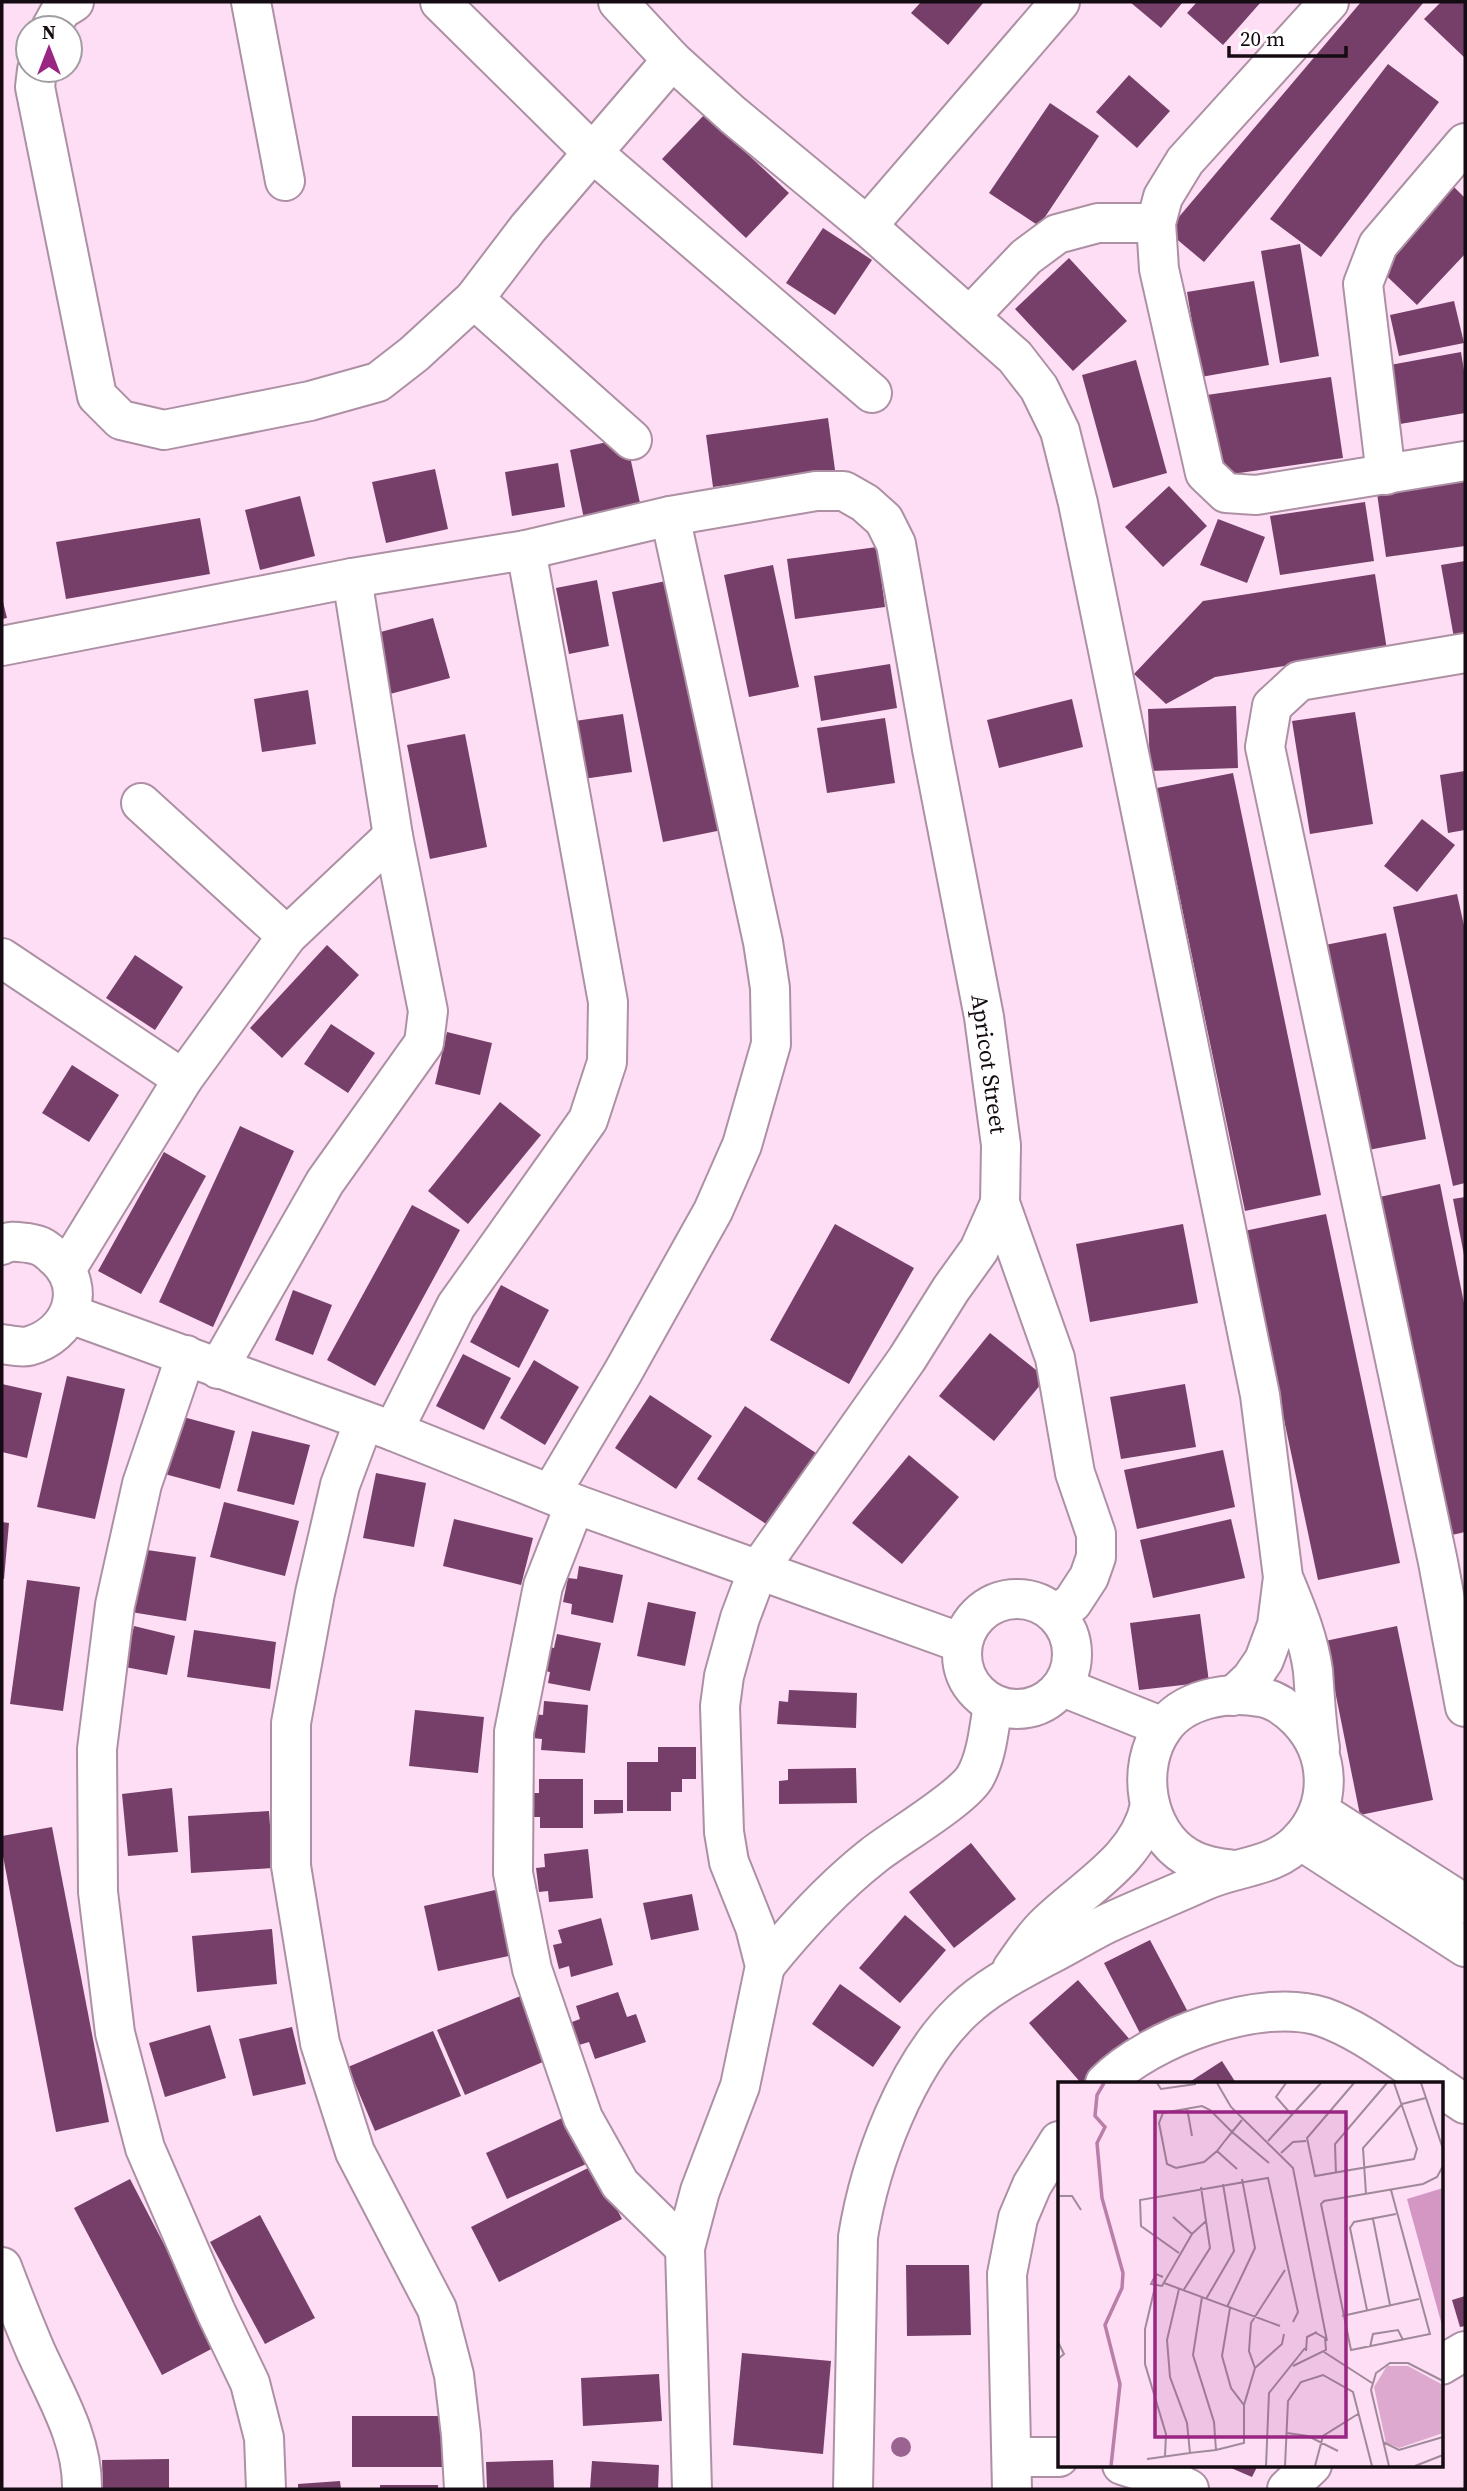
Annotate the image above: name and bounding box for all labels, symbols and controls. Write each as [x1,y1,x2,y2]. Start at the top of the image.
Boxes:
north arrow [14,14,84,84]
scale bar [1229,14,1346,58]
text: N [42,19,56,45]
text: 20 m [1240,24,1285,53]
street label: Apricot Street [963,992,1015,1136]
inset map [1058,2082,1442,2466]

